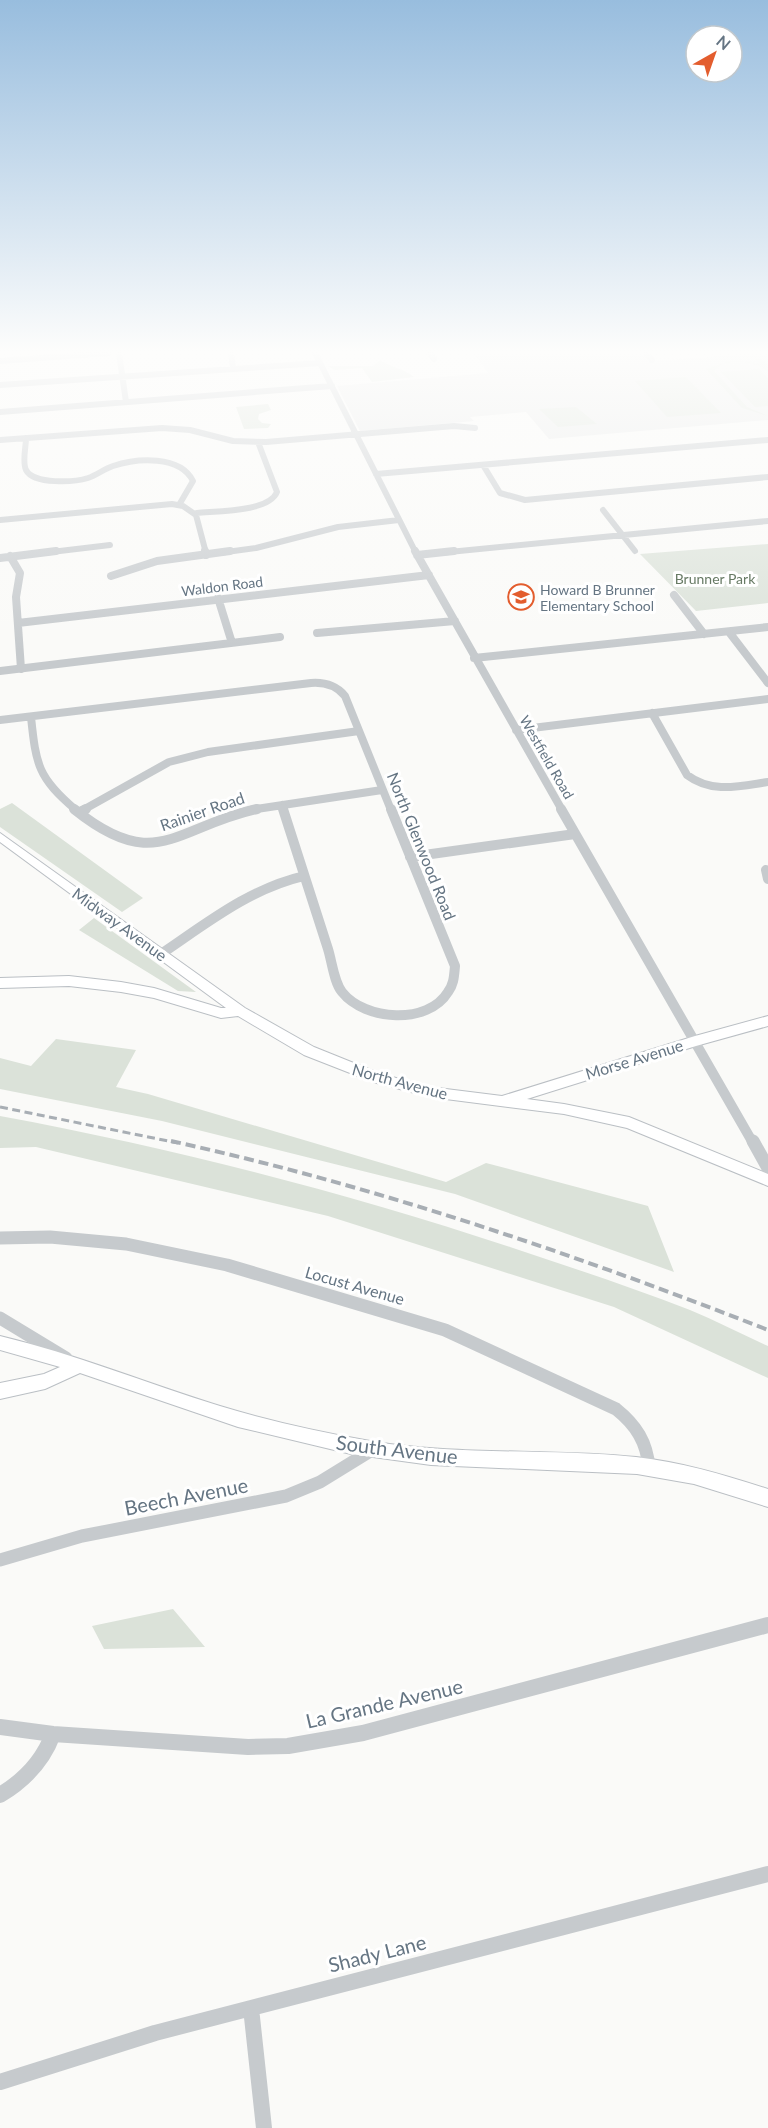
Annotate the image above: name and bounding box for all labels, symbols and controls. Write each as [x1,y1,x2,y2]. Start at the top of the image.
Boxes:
north arrow [684,24,744,84]
text: N [713,31,735,53]
park label: Brunner Park [675,570,756,587]
street label: Waldon Road [180,573,264,599]
place label: Howard B Brunner Elementary School [540,581,655,614]
school or university icon: Howard B Brunner Elementary School [506,582,536,612]
street label: Westfield Road [516,712,578,802]
street label: North Glenwood Road [384,769,460,923]
street label: Rainier Road [157,788,247,834]
street label: Midway Avenue [69,883,171,965]
street label: Morse Avenue [583,1035,685,1083]
street label: North Avenue [350,1059,450,1103]
street label: Locust Avenue [303,1262,407,1308]
street label: South Avenue [335,1430,459,1468]
street label: Beech Avenue [122,1472,250,1520]
street label: La Grande Avenue [303,1673,465,1733]
street label: Shady Lane [326,1929,428,1977]

